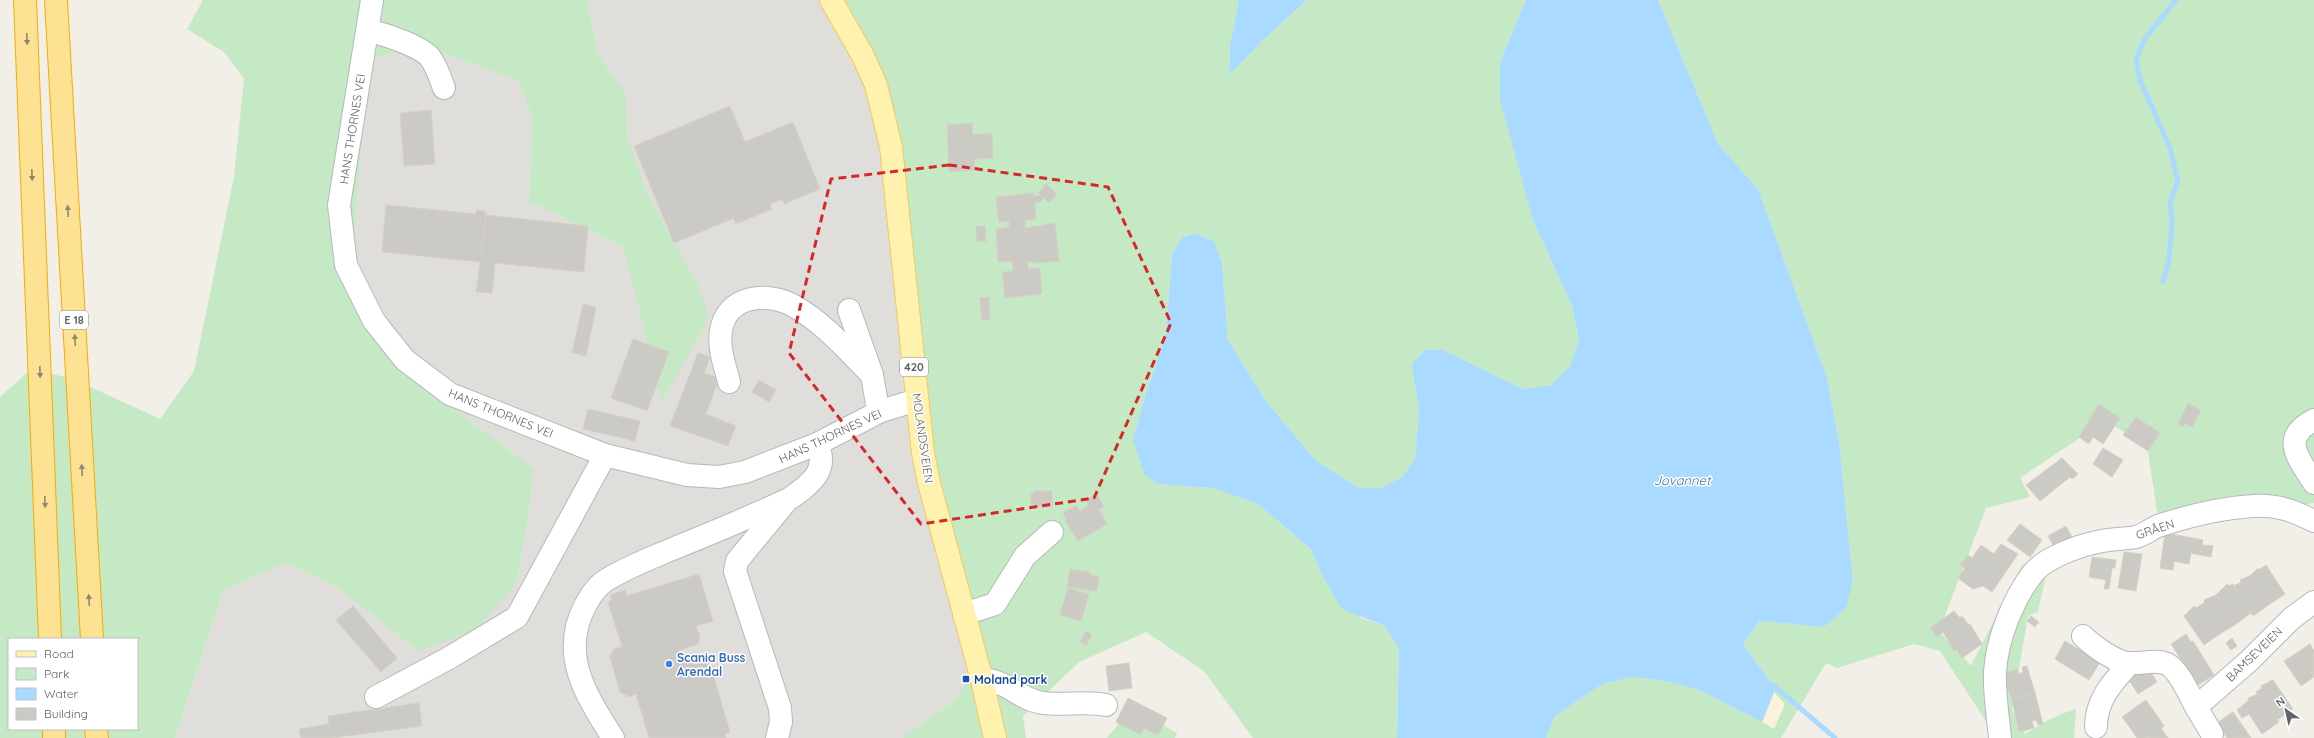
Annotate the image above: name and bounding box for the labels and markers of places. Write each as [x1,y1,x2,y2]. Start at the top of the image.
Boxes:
place label: Scania Buss Arendal [677,650,746,679]
marker: Scania Buss Arendal [664,659,674,669]
place label: Moland park [974,672,1047,687]
marker: Moland park [961,674,971,684]

